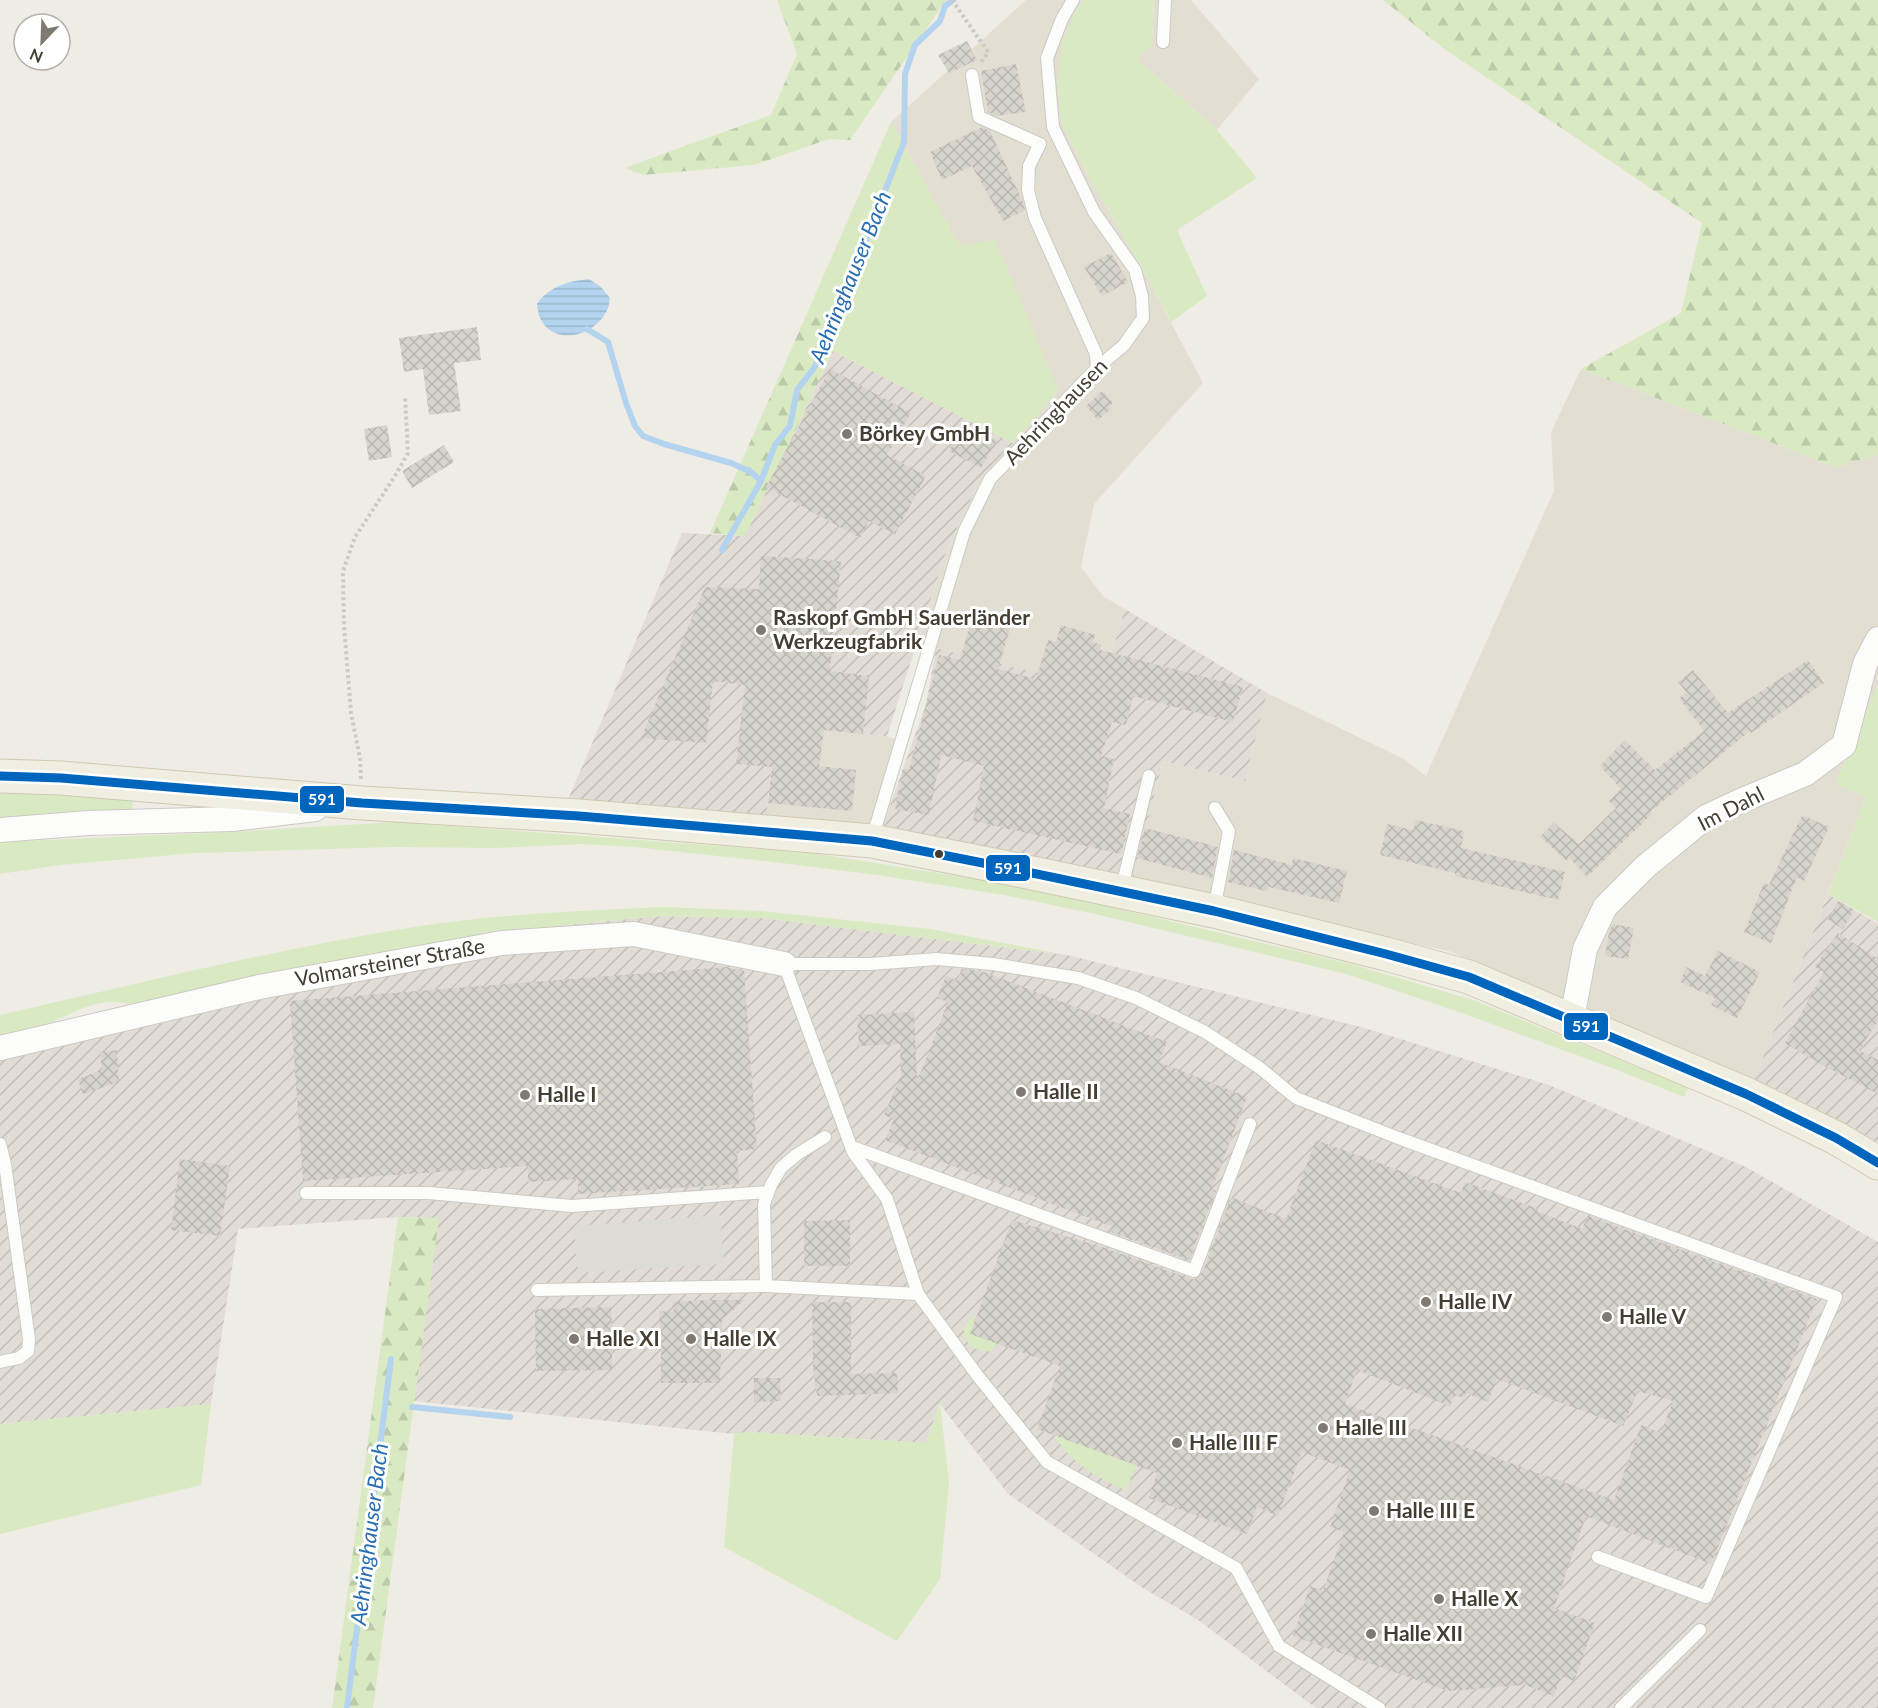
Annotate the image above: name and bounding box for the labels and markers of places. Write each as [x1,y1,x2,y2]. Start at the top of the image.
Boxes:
place label: Börkey GmbH [859,420,990,445]
marker: Börkey GmbH [840,427,854,441]
place label: Raskopf GmbH Sauerländer Werkzeugfabrik [773,604,1030,653]
marker: Raskopf GmbH Sauerländer Werkzeugfabrik [754,623,768,637]
unlabelled marker [933,848,945,860]
place label: Halle II [1033,1078,1099,1103]
place label: Halle I [537,1081,597,1106]
marker: Halle II [1014,1085,1028,1099]
marker: Halle I [518,1088,532,1102]
place label: Halle IV [1438,1288,1513,1313]
marker: Halle IV [1419,1295,1433,1309]
place label: Halle V [1619,1303,1687,1328]
marker: Halle V [1600,1310,1614,1324]
place label: Halle XI [586,1325,660,1350]
place label: Halle IX [703,1325,778,1350]
marker: Halle XI [567,1332,581,1346]
marker: Halle IX [684,1332,698,1346]
place label: Halle III [1335,1414,1407,1439]
marker: Halle III [1316,1421,1330,1435]
place label: Halle III F [1189,1429,1278,1454]
marker: Halle III F [1170,1436,1184,1450]
place label: Halle III E [1386,1497,1475,1522]
marker: Halle III E [1367,1504,1381,1518]
place label: Halle X [1451,1585,1519,1610]
marker: Halle X [1432,1592,1446,1606]
place label: Halle XII [1383,1620,1463,1645]
marker: Halle XII [1364,1627,1378,1641]

